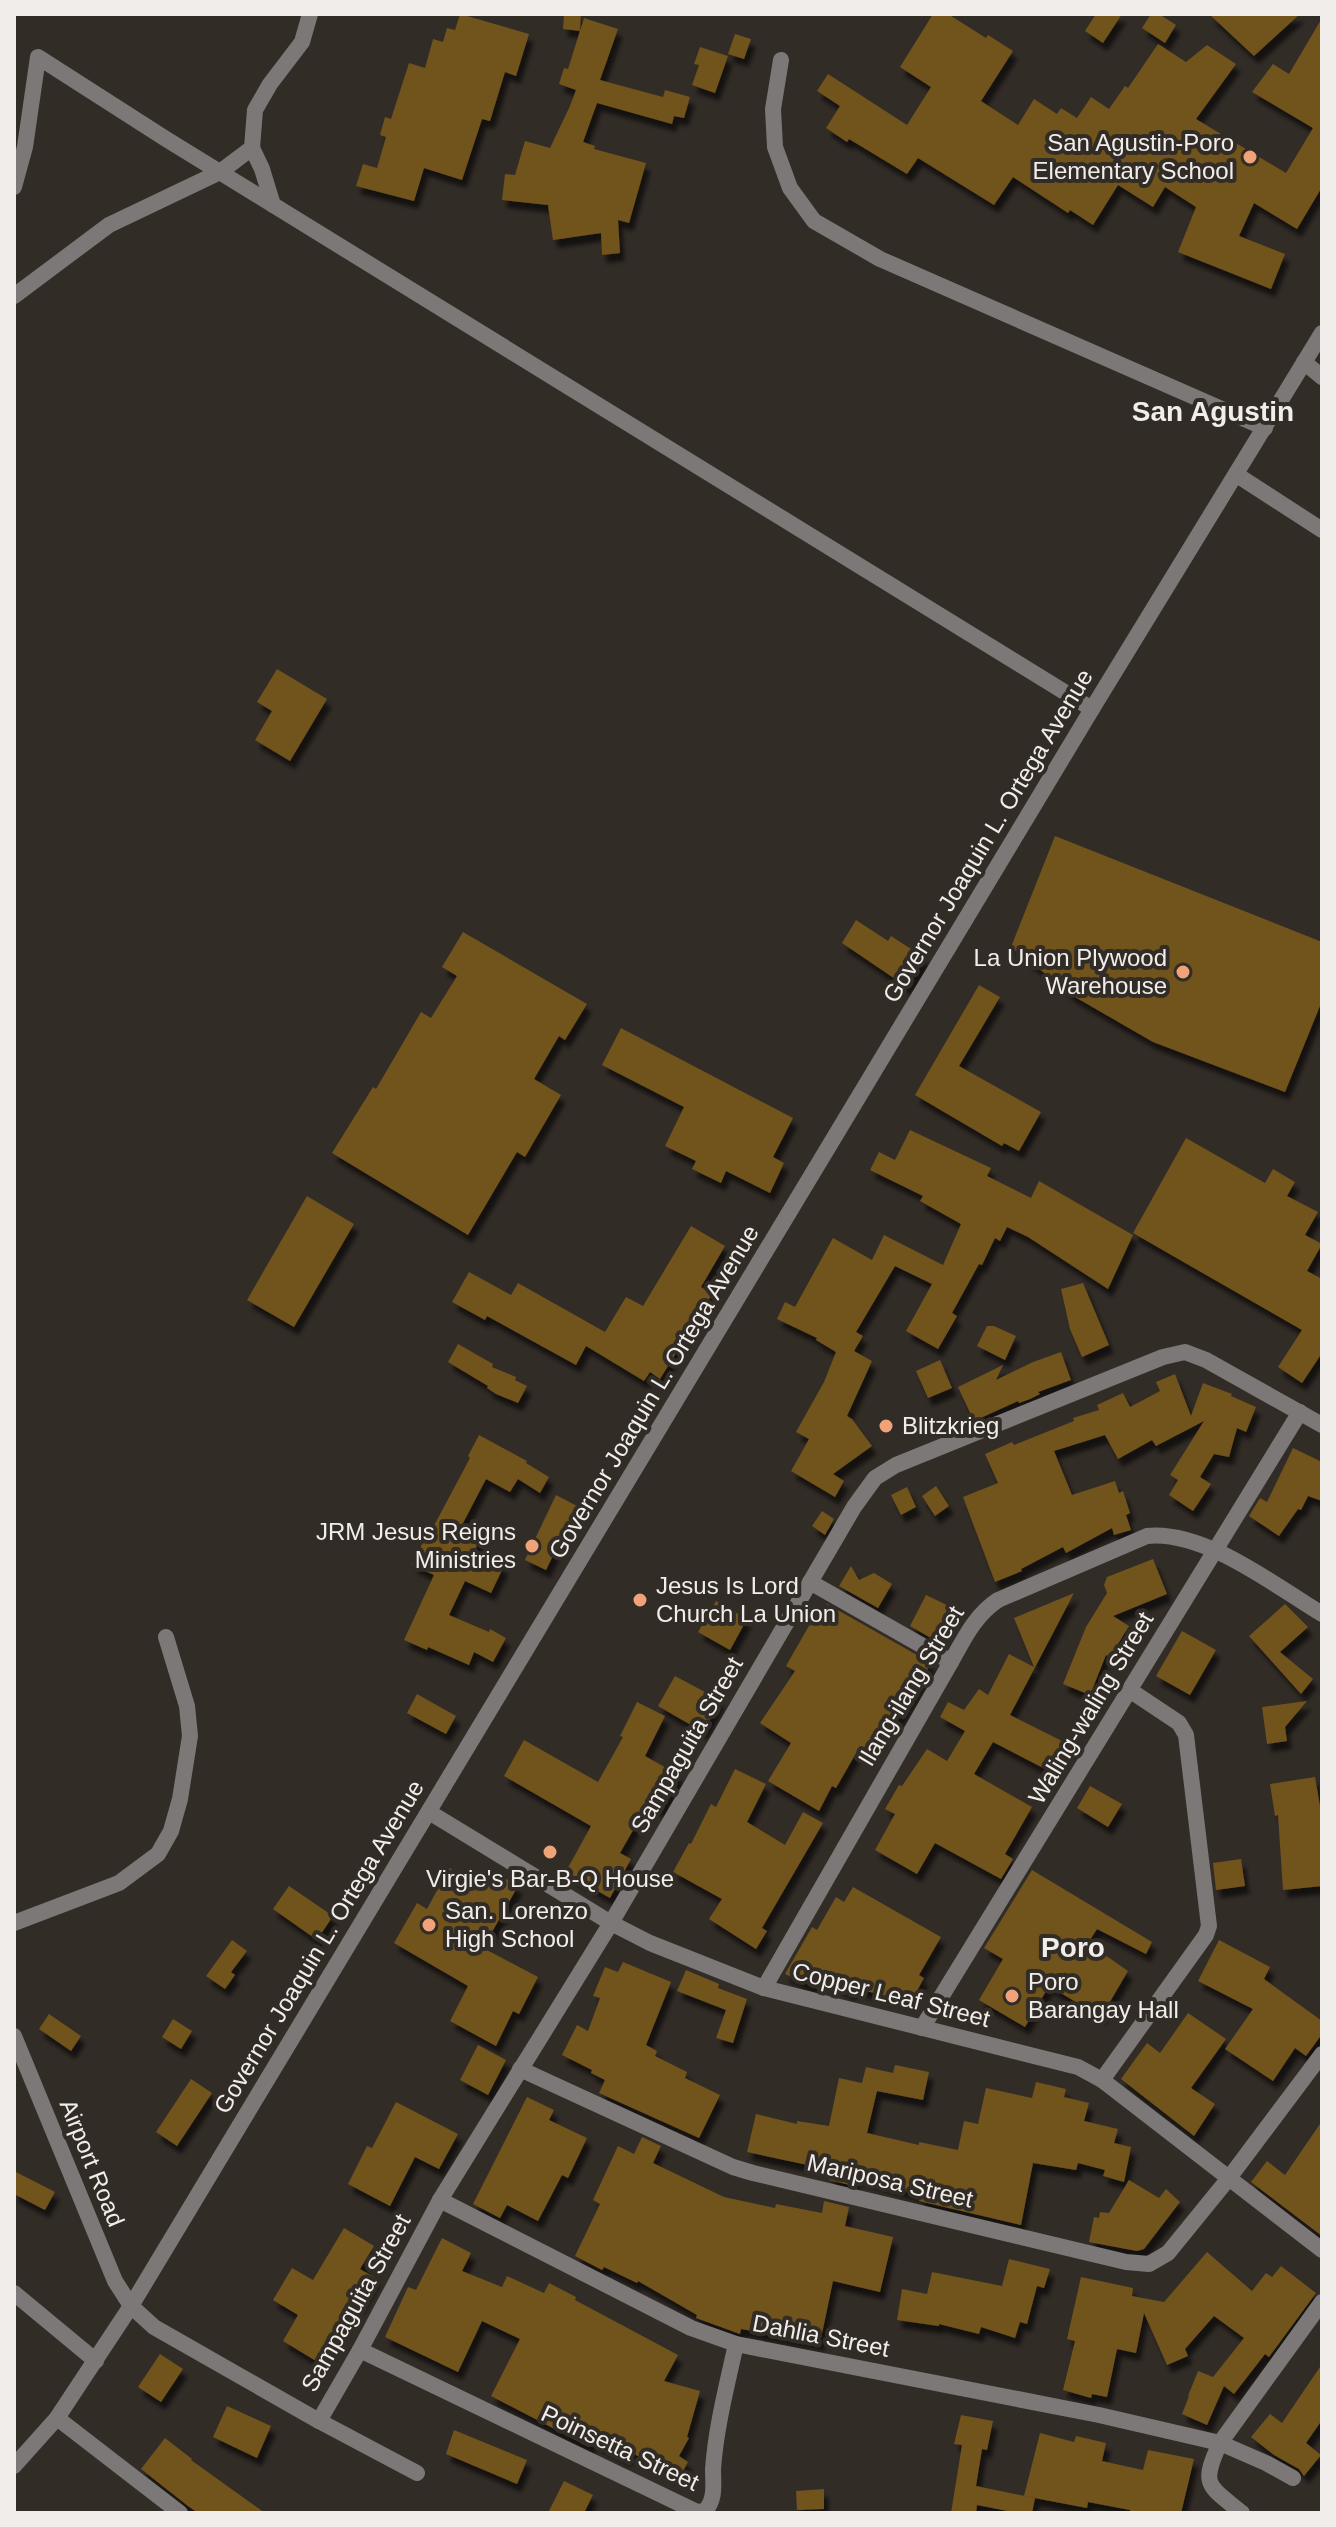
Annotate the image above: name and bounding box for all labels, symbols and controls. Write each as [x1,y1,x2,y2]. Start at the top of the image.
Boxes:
place label: San Agustin-Poro Elementary School [1033,129,1234,184]
marker: San Agustin-Poro Elementary School [1241,148,1259,166]
district label: San Agustin [1132,396,1294,427]
street label: Governor Joaquin L. Ortega Avenue [877,664,1098,1007]
place label: La Union Plywood Warehouse [974,944,1167,999]
marker: La Union Plywood Warehouse [1174,963,1192,981]
street label: Governor Joaquin L. Ortega Avenue [543,1220,764,1563]
place label: Blitzkrieg [902,1412,999,1439]
marker: Blitzkrieg [877,1417,895,1435]
place label: JRM Jesus Reigns Ministries [316,1518,516,1573]
marker: JRM Jesus Reigns Ministries [523,1537,541,1555]
place label: Jesus Is Lord Church La Union [656,1572,836,1627]
marker: Jesus Is Lord Church La Union [631,1591,649,1609]
street label: Ilang-ilang Street [852,1601,969,1770]
street label: Waling-waling Street [1023,1607,1159,1809]
street label: Sampaguita Street [625,1652,748,1838]
street label: Governor Joaquin L. Ortega Avenue [208,1775,429,2118]
marker: Virgie's Bar-B-Q House [541,1843,559,1861]
place label: Virgie's Bar-B-Q House [426,1865,674,1892]
place label: San. Lorenzo High School [445,1897,588,1952]
marker: San. Lorenzo High School [420,1916,438,1934]
district label: Poro [1041,1932,1105,1963]
street label: Copper Leaf Street [789,1957,993,2032]
place label: Poro Barangay Hall [1028,1968,1179,2023]
marker: Poro Barangay Hall [1003,1987,1021,2005]
street label: Airport Road [55,2095,130,2230]
street label: Mariposa Street [805,2148,976,2213]
street label: Sampaguita Street [296,2209,416,2396]
street label: Dahlia Street [750,2309,892,2362]
street label: Poinsetta Street [537,2399,704,2496]

